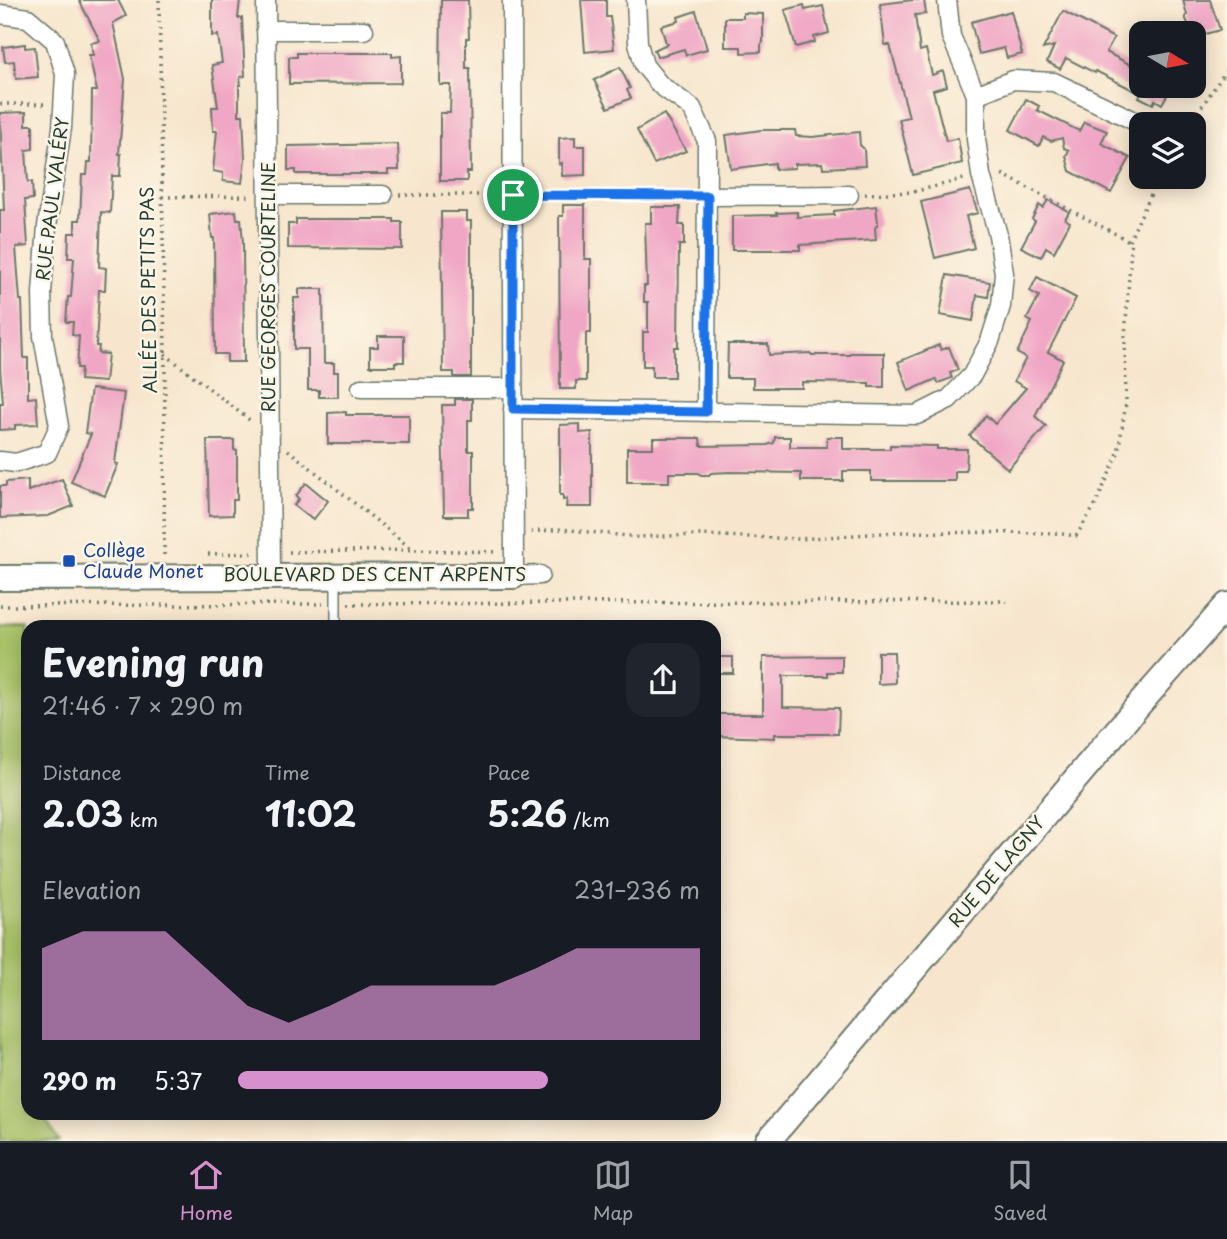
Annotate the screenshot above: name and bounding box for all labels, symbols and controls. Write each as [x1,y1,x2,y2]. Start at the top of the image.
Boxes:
north arrow [1129,21,1206,98]
map controls [1129,21,1206,189]
button: layers [1129,112,1206,189]
street label: RUE PAUL VALÉRY [28,115,75,282]
street label: RUE GEORGES COURTELINE [254,162,281,412]
pin [483,165,543,225]
icon: arrive [494,176,532,214]
street label: ALLÉE DES PETITS PAS [132,186,163,394]
place label: Collège Claude Monet [83,536,204,584]
marker: Collège Claude Monet [61,553,77,569]
street label: BOULEVARD DES CENT ARPENTS [223,560,527,587]
text: Evening run [42,633,264,690]
button: share [626,643,700,717]
text: 21:46 · 7 × 290 m [42,688,243,723]
text: Distance [42,758,122,786]
text: Time [265,758,310,786]
text: Pace [487,758,530,786]
text: 2.03 [42,786,123,839]
text: 11:02 [265,786,356,839]
text: 5:26 [487,786,567,839]
text: km [123,805,158,833]
text: /km [567,805,610,833]
street label: RUE DE LAGNY [941,809,1051,933]
text: Elevation [42,872,141,907]
text: 231–236 m [574,872,700,907]
text: 290 m [42,1063,117,1098]
text: 5:37 [154,1063,202,1098]
tab: Home [180,1156,233,1226]
tab: Map [593,1156,633,1226]
tab: Saved [993,1156,1047,1226]

